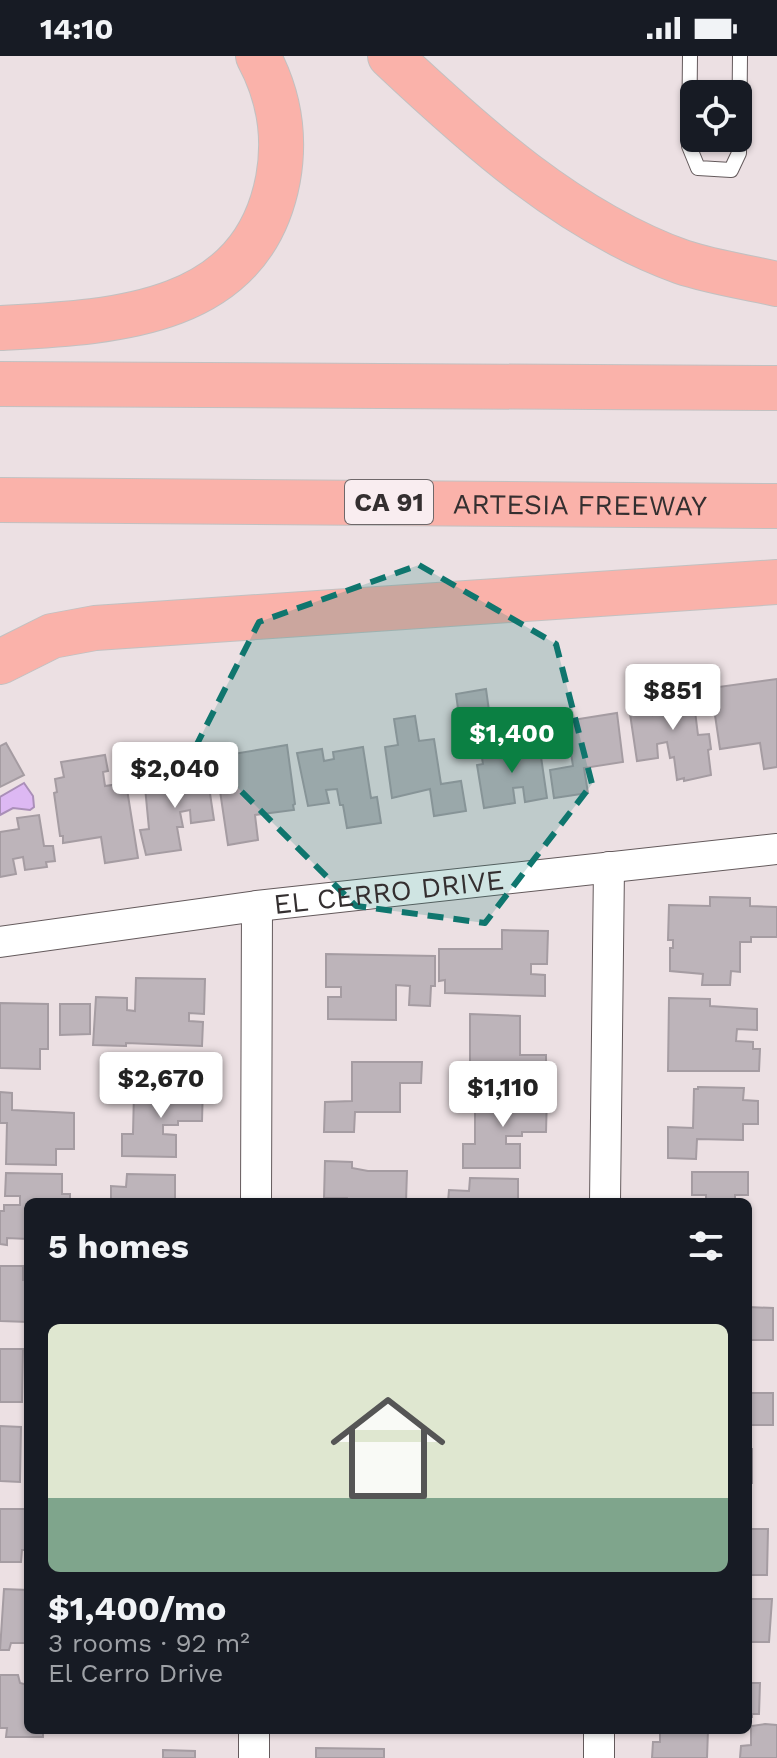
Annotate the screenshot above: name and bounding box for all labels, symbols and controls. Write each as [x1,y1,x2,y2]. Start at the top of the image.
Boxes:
text: 14:10 [40,11,114,46]
map controls [680,80,752,152]
button: locate [680,80,752,152]
road number: CA 91 [345,480,433,524]
street label: ARTESIA FREEWAY [453,487,707,522]
pin: $851 [626,664,720,732]
text: $851 [643,675,703,705]
pin: $1,400 [447,707,577,775]
text: $1,400 [469,718,555,748]
pin: $2,040 [110,742,240,810]
text: $2,040 [130,753,220,783]
street label: EL CERRO DRIVE [272,863,506,921]
pin: $2,670 [96,1052,226,1120]
pin: $1,110 [438,1061,568,1129]
text: $2,670 [118,1063,204,1093]
text: $1,110 [467,1072,539,1102]
icon: filters [684,1224,728,1268]
text: 5 homes [48,1226,189,1266]
icon: home [316,1376,460,1520]
text: $1,400/mo [48,1588,226,1628]
text: 3 rooms · 92 m² [48,1628,250,1658]
text: El Cerro Drive [48,1658,223,1688]

